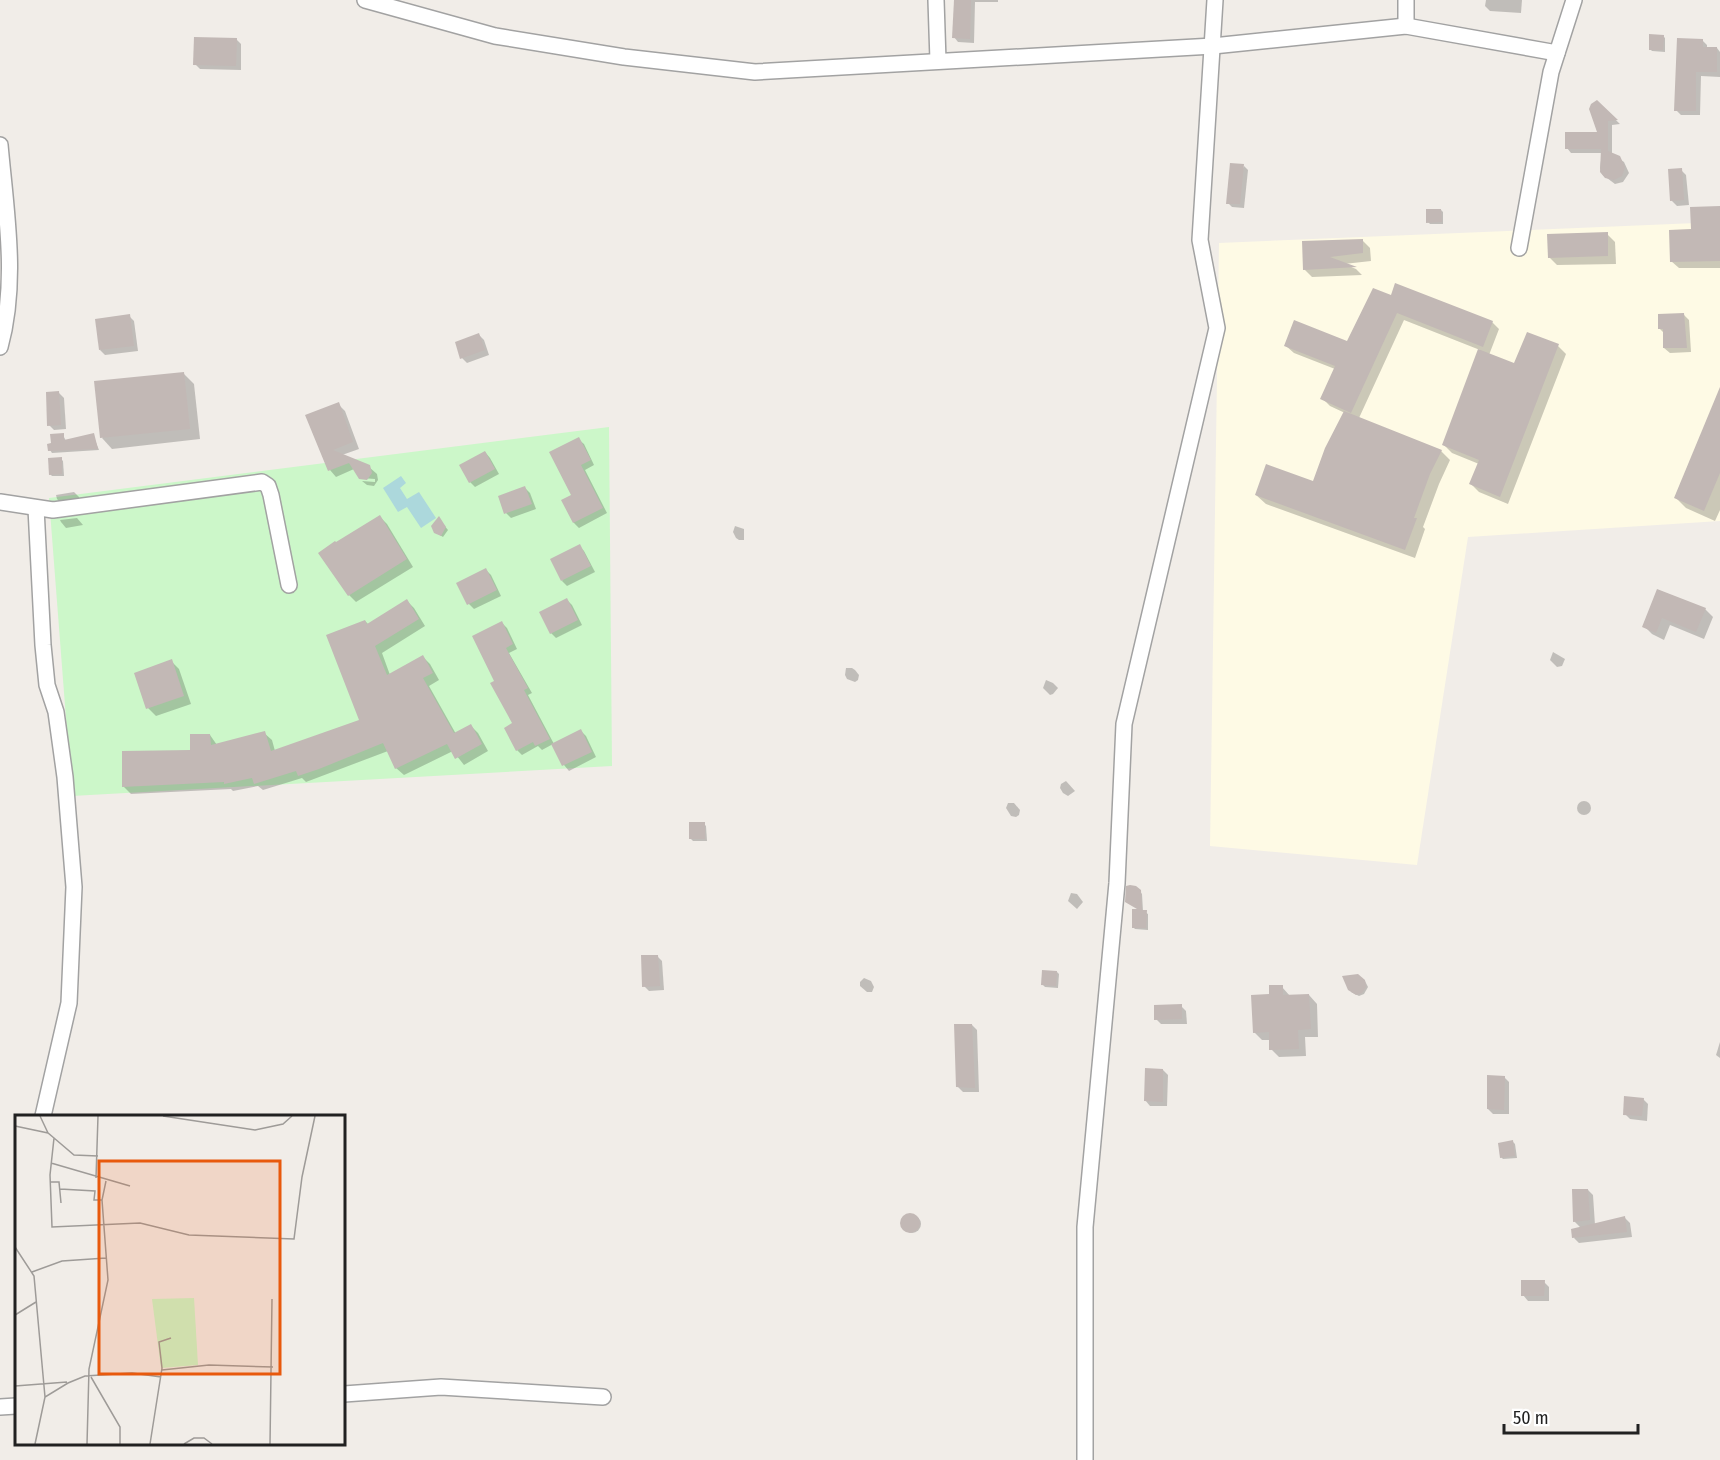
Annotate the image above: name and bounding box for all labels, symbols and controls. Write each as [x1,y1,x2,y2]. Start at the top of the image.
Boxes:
inset map [15,1115,345,1445]
scale bar [1504,1397,1638,1435]
text: 50 m [1513,1407,1549,1429]

